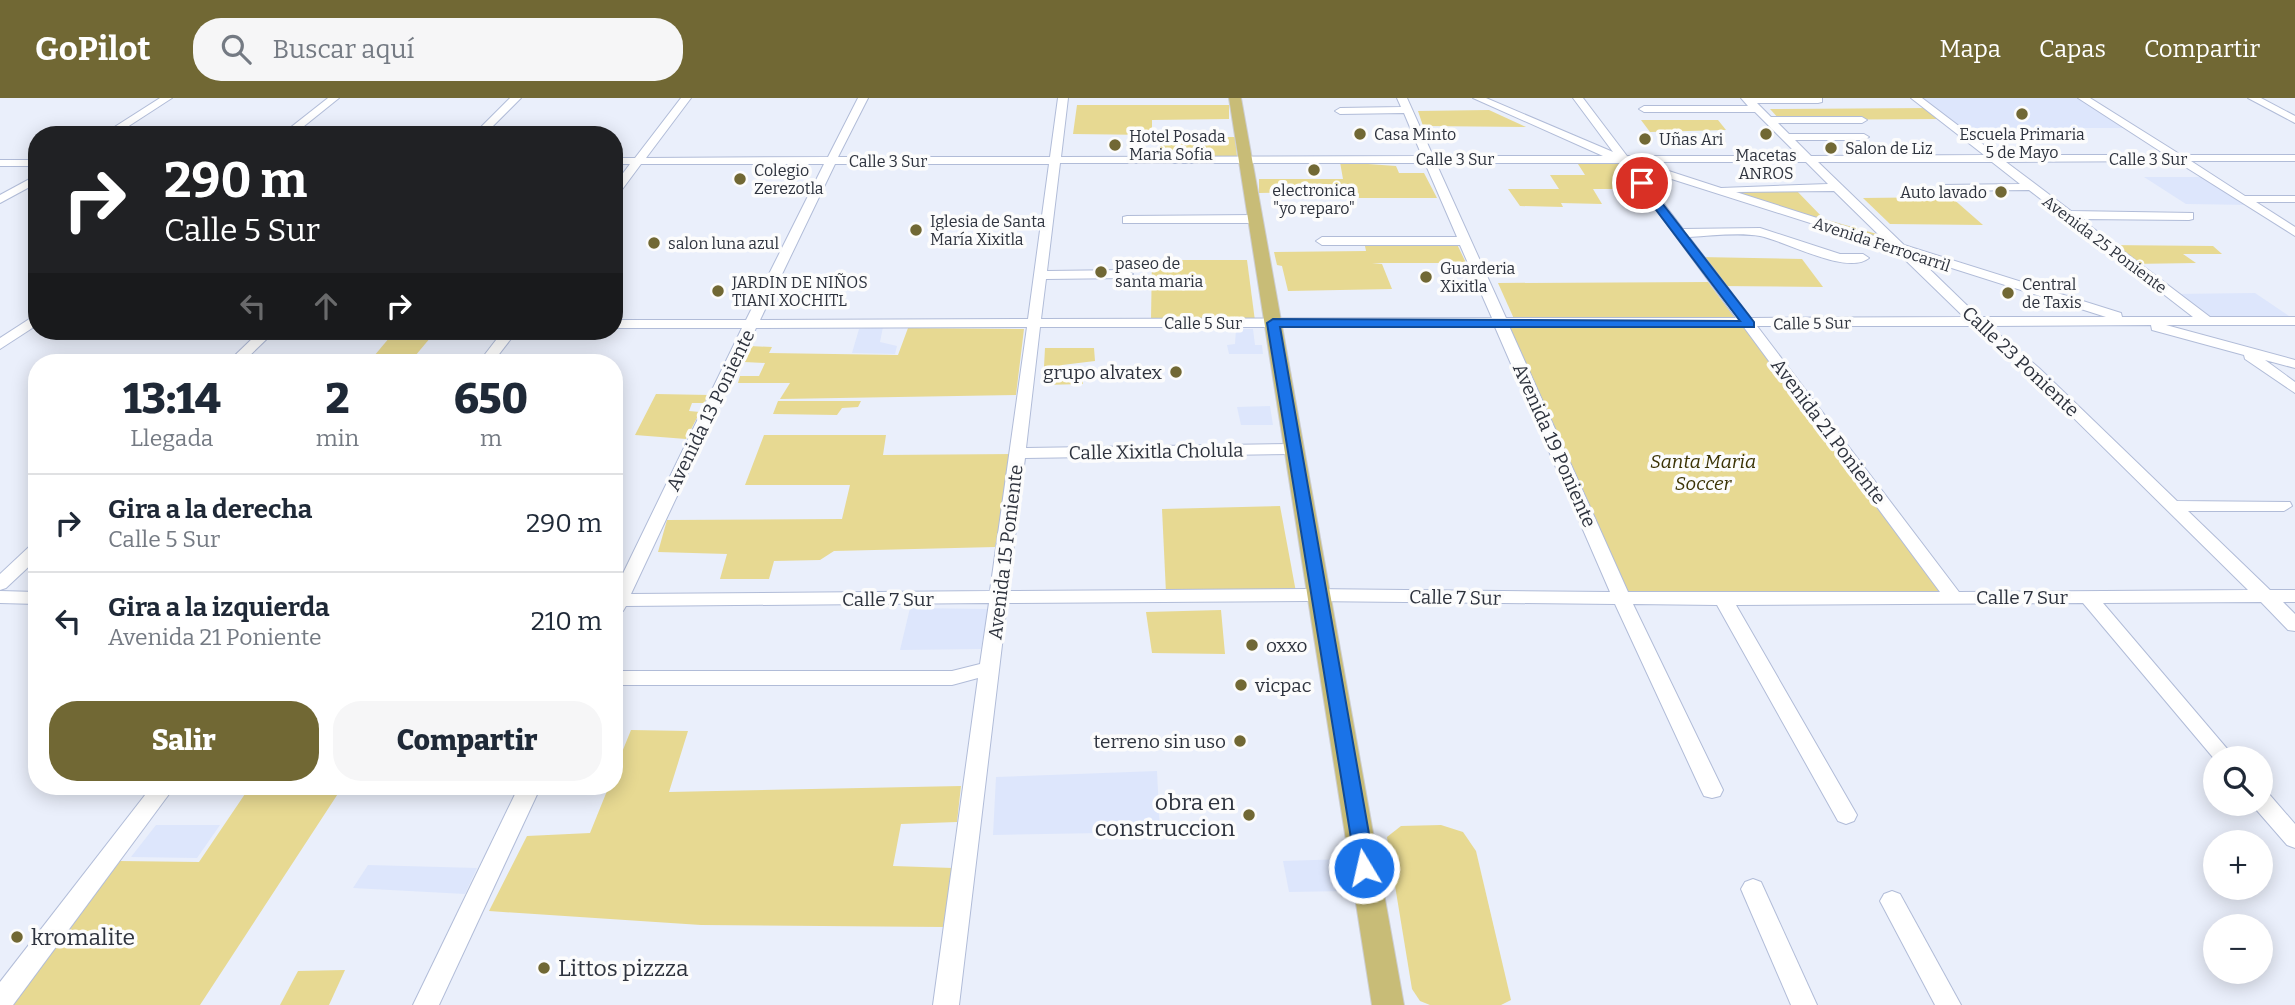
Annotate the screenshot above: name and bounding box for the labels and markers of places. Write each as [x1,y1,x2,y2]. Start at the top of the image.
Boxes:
marker: Escuela Primaria 5 de Mayo [2014,106,2030,122]
place label: Casa Minto [1374,125,1456,144]
place label: Escuela Primaria 5 de Mayo [1959,125,2085,162]
marker: Casa Minto [1352,126,1368,142]
marker: Macetas ANROS [1758,126,1774,142]
place label: Hotel Posada Maria Sofia [1129,127,1226,164]
place label: Uñas Ari [1659,130,1724,149]
marker: Uñas Ari [1637,131,1653,147]
marker: Hotel Posada Maria Sofia [1107,137,1123,153]
place label: Salon de Liz [1845,139,1933,158]
marker: Salon de Liz [1823,140,1839,156]
place label: Macetas ANROS [1735,146,1797,183]
pin [1612,153,1672,213]
place label: Colegio Zerezotla [754,161,824,198]
marker: electronica "yo reparo" [1306,162,1322,178]
marker: Colegio Zerezotla [732,171,748,187]
place label: electronica "yo reparo" [1272,181,1356,218]
place label: Auto lavado [1900,183,1987,202]
marker: Auto lavado [1993,184,2009,200]
place label: Iglesia de Santa María Xixitla [930,212,1046,249]
marker: Iglesia de Santa María Xixitla [908,222,924,238]
place label: salon luna azul [668,234,780,253]
marker: salon luna azul [646,235,662,251]
place label: paseo de santa maria [1115,254,1204,291]
place label: Guarderia Xixitla [1440,259,1516,296]
marker: paseo de santa maria [1093,264,1109,280]
marker: Guarderia Xixitla [1418,269,1434,285]
place label: JARDIN DE NIÑOS TIANI XOCHITL [731,272,868,310]
place label: Central de Taxis [2022,275,2082,312]
marker: JARDIN DE NIÑOS TIANI XOCHITL [710,283,726,299]
marker: Central de Taxis [2000,285,2016,301]
place label: grupo alvatex [1043,361,1162,384]
marker: grupo alvatex [1168,364,1184,380]
place label: oxxo [1266,634,1308,657]
marker: oxxo [1244,637,1260,653]
place label: vicpac [1254,674,1312,697]
marker: vicpac [1233,677,1249,693]
place label: terreno sin uso [1093,730,1226,753]
marker: terreno sin uso [1232,733,1248,749]
place label: obra en construccion [1095,788,1235,842]
marker: obra en construccion [1241,807,1257,823]
place label: kromalite [31,923,135,951]
marker: kromalite [9,929,25,945]
place label: Littos pizzza [558,954,689,982]
marker: Littos pizzza [536,960,552,976]

